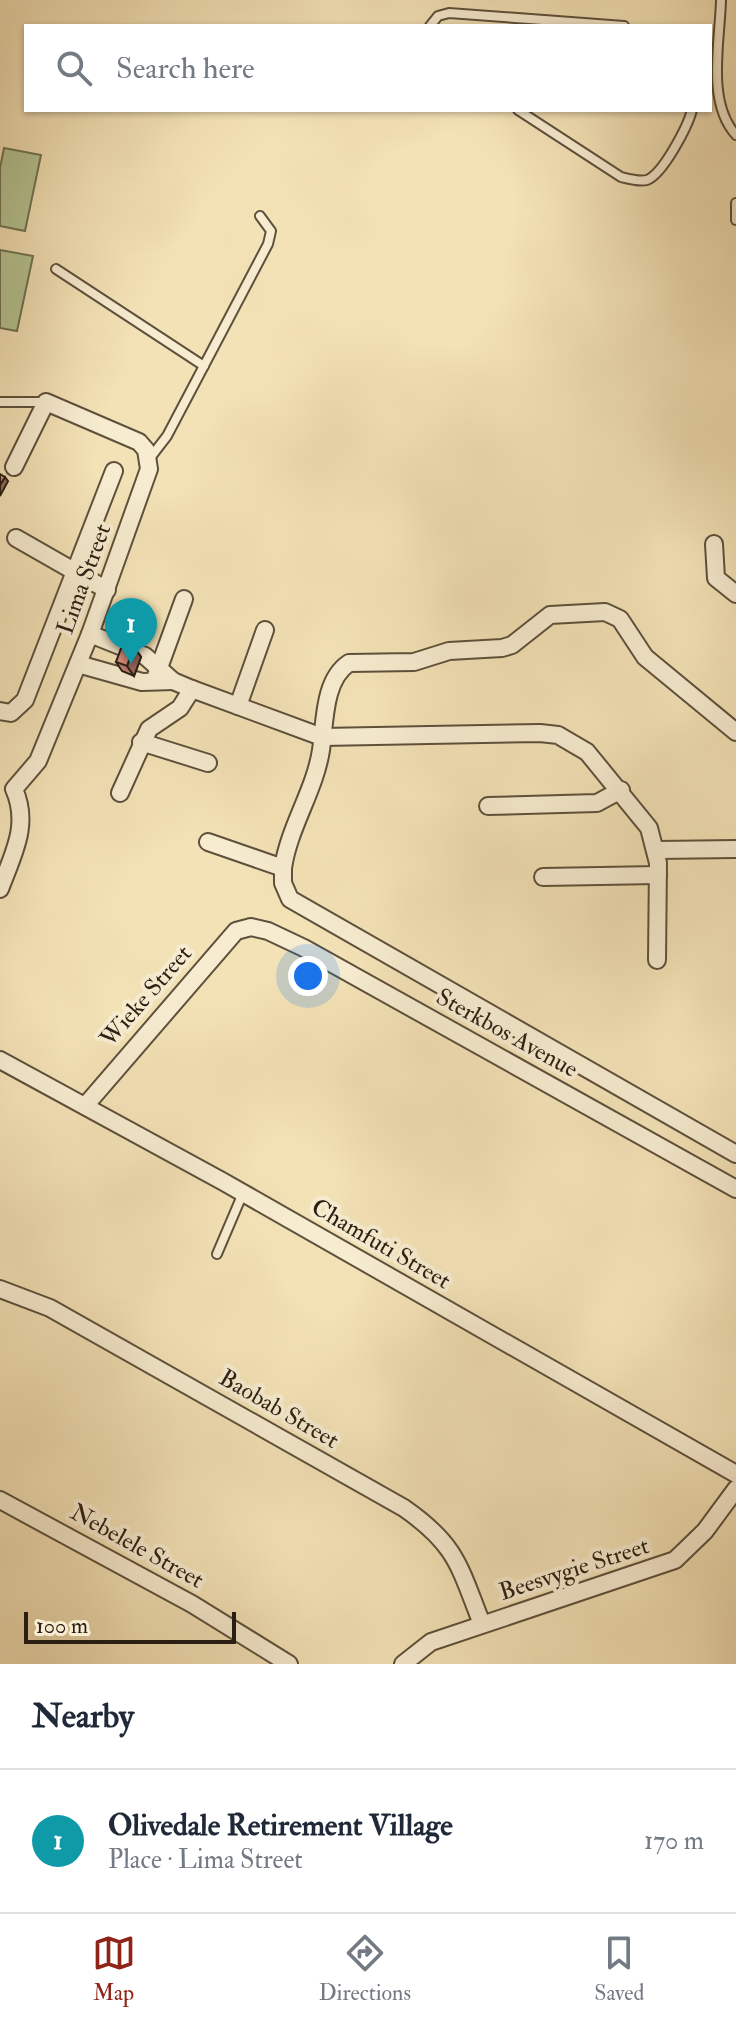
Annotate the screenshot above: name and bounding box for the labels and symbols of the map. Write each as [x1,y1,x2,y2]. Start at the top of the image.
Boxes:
street label: Lima Street [50,519,118,638]
pin: 1 [105,598,157,664]
street label: Wieke Street [93,939,199,1054]
your location [288,956,328,996]
street label: Sterkbos Avenue [431,981,583,1085]
street label: Chamfuti Street [306,1192,456,1296]
street label: Baobab Street [213,1362,345,1456]
street label: Nebelele Street [65,1497,209,1596]
street label: Beesvygie Street [495,1530,653,1608]
scale bar [24,1608,236,1644]

